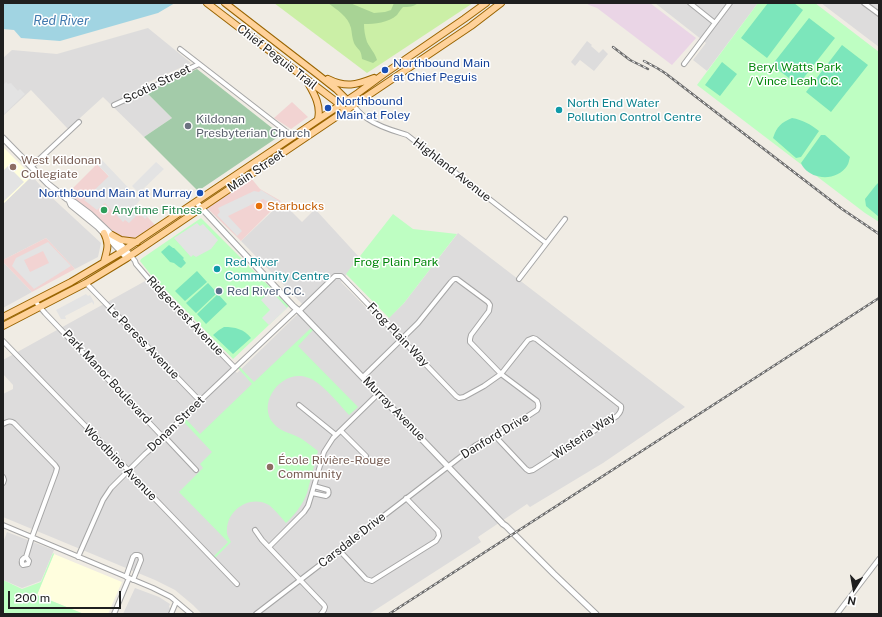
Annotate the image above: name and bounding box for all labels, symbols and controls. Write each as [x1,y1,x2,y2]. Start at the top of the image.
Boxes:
water label: Red River [33,13,89,29]
street label: Chief Peguis Trail [234,21,320,93]
place label: Northbound Main at Chief Peguis [393,56,490,84]
park label: Beryl Watts Park / Vince Leah C.C. [748,60,842,88]
street label: Scotia Street [121,61,193,107]
marker: Northbound Main at Chief Peguis [380,65,390,75]
place label: Northbound Main at Foley [336,94,410,122]
place label: North End Water Pollution Control Centre [567,96,702,124]
marker: Northbound Main at Foley [323,103,333,113]
marker: North End Water Pollution Control Centre [554,105,564,115]
place label: Kildonan Presbyterian Church [196,112,310,140]
marker: Kildonan Presbyterian Church [183,121,193,131]
street label: Highland Avenue [410,135,494,205]
street label: Main Street [225,147,287,195]
place label: West Kildonan Collegiate [21,153,101,181]
marker: West Kildonan Collegiate [8,162,18,172]
place label: Northbound Main at Murray [38,186,192,200]
marker: Northbound Main at Murray [195,188,205,198]
place label: Starbucks [267,199,324,213]
marker: Starbucks [254,201,264,211]
place label: Anytime Fitness [112,203,202,217]
marker: Anytime Fitness [99,205,109,215]
place label: Red River Community Centre [225,255,329,283]
park label: Frog Plain Park [353,255,439,269]
marker: Red River Community Centre [212,264,222,274]
street label: Ridgecrest Avenue [143,273,227,359]
place label: Red River C.C. [227,284,305,298]
marker: Red River C.C. [214,286,224,296]
street label: Frog Plain Way [364,300,432,370]
street label: Le Peress Avenue [104,302,182,382]
street label: Park Manor Boulevard [60,327,154,427]
street label: Murray Avenue [360,374,428,444]
street label: Donan Street [145,393,207,455]
street label: Danford Drive [458,410,532,462]
street label: Wisteria Way [550,410,618,462]
street label: Woodbine Avenue [80,422,160,504]
place label: École Rivière-Rouge Community [278,453,390,481]
marker: École Rivière-Rouge Community [265,462,275,472]
street label: Carsdale Drive [316,509,388,571]
north arrow [834,569,874,609]
scale bar [10,583,123,609]
text: 200 m [15,591,50,605]
text: N [846,594,857,607]

